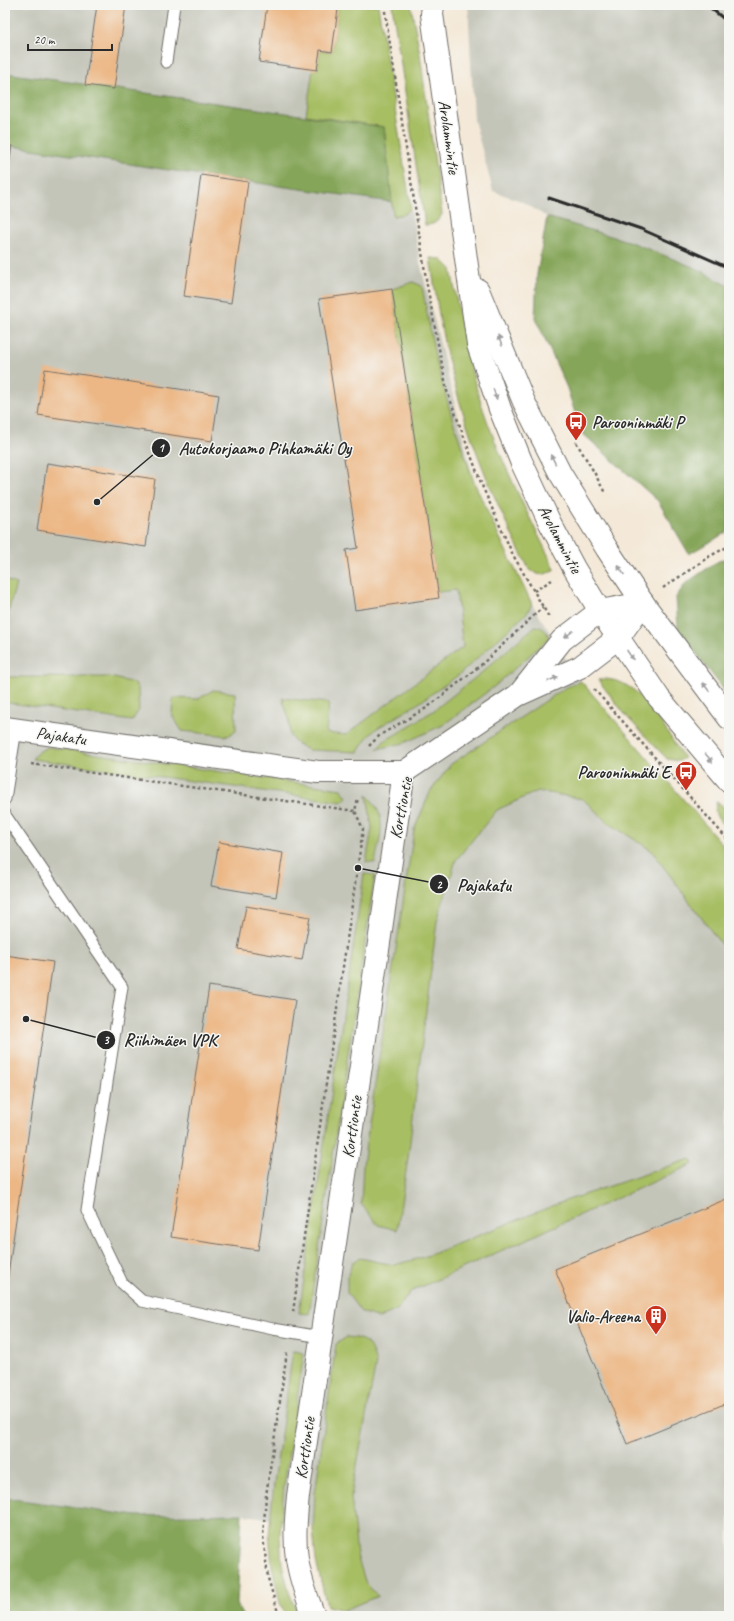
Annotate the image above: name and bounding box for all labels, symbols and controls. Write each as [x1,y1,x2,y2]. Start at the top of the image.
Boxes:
scale bar [28,26,112,52]
text: 20 m [34,32,56,48]
street label: Arolammintie [433,99,465,177]
one-way arrow [496,335,503,347]
one-way arrow [492,388,498,400]
bus stop icon: Parooninmäki P [563,409,589,442]
place label: Parooninmäki P [592,412,686,433]
callout: Autokorjaamo Pihkamäki Oy [151,433,359,463]
text: Autokorjaamo Pihkamäki Oy [179,437,353,459]
text: 1 [158,440,165,456]
one-way arrow [550,454,556,465]
street label: Arolammintie [533,501,587,578]
one-way arrow [617,565,625,575]
one-way arrow [564,630,574,638]
one-way arrow [626,650,634,660]
one-way arrow [548,676,559,682]
one-way arrow [702,682,710,692]
street label: Pajakatu [35,722,89,750]
one-way arrow [705,752,714,763]
bus stop icon: Parooninmäki E [673,759,699,792]
place label: Parooninmäki E [578,762,673,783]
street label: Korttiontie [385,774,418,841]
callout: Pajakatu [429,869,519,899]
text: Pajakatu [457,874,512,896]
text: 2 [436,877,443,893]
callout: Riihimäen VPK [96,1025,225,1055]
text: Riihimäen VPK [124,1029,220,1051]
text: 3 [103,1032,110,1048]
street label: Korttiontie [337,1093,367,1159]
building icon: Valio-Areena [643,1303,669,1336]
place label: Valio-Areena [566,1306,642,1327]
street label: Korttiontie [290,1414,320,1480]

